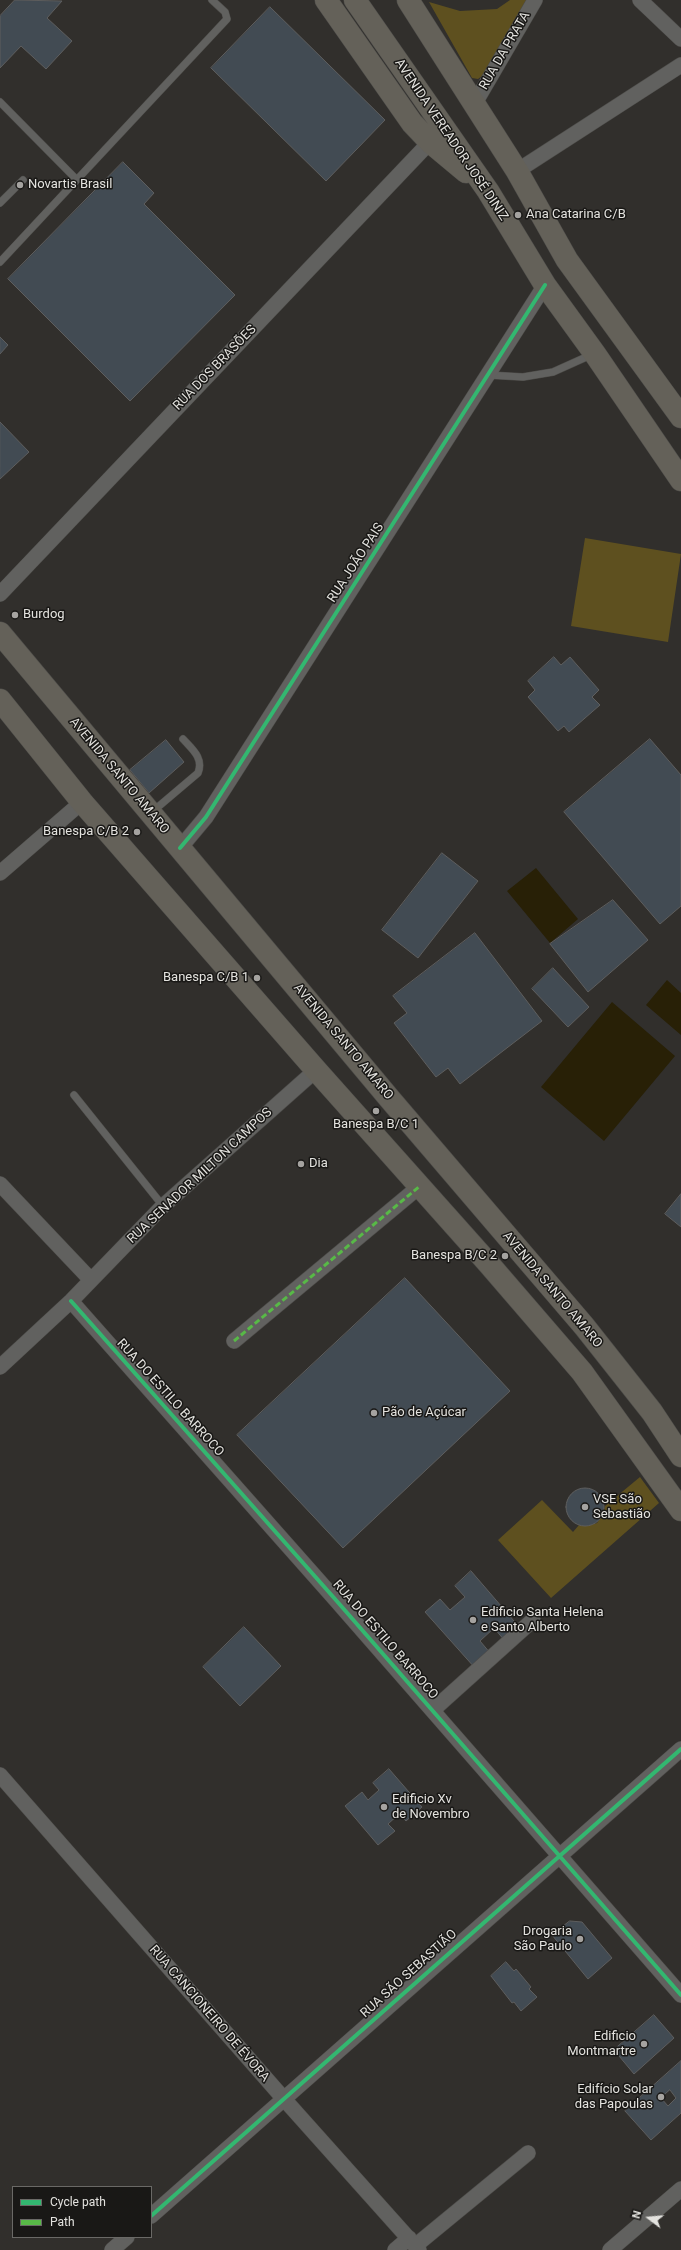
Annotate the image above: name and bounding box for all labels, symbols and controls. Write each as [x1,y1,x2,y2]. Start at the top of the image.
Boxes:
street label: RUA DA PRATA [476,9,534,93]
street label: AVENIDA VEREADOR JOSÉ DINIZ [391,56,511,224]
place label: Novartis Brasil [28,177,112,193]
marker: Novartis Brasil [15,180,25,190]
place label: Ana Catarina C/B [526,207,626,223]
marker: Ana Catarina C/B [513,210,523,220]
street label: RUA DOS BRASÕES [170,322,260,414]
street label: RUA JOÃO PAIS [325,520,387,606]
place label: Burdog [23,607,65,623]
marker: Burdog [10,610,20,620]
street label: AVENIDA SANTO AMARO [66,715,172,837]
place label: Banespa C/B 2 [43,824,129,840]
marker: Banespa C/B 2 [132,827,142,837]
place label: Banespa C/B 1 [163,970,249,986]
marker: Banespa C/B 1 [252,973,262,983]
street label: AVENIDA SANTO AMARO [290,981,396,1103]
street label: RUA SENADOR MILTON CAMPOS [124,1105,276,1247]
marker: Banespa B/C 1 [371,1106,381,1116]
place label: Banespa B/C 1 [333,1117,419,1133]
place label: Dia [309,1156,328,1172]
marker: Dia [296,1159,306,1169]
street label: AVENIDA SANTO AMARO [499,1229,605,1351]
place label: Banespa B/C 2 [411,1248,497,1264]
marker: Banespa B/C 2 [500,1251,510,1261]
street label: RUA DO ESTILO BARROCO [113,1336,227,1460]
place label: Pão de Açúcar [382,1405,466,1421]
marker: Pão de Açúcar [369,1408,379,1418]
place label: VSE São Sebastião [593,1492,651,1523]
marker: VSE São Sebastião [580,1502,590,1512]
street label: RUA DO ESTILO BARROCO [329,1577,441,1703]
place label: Edificio Santa Helena e Santo Alberto [481,1605,604,1636]
marker: Edificio Santa Helena e Santo Alberto [468,1615,478,1625]
place label: Edificio Xv de Novembro [392,1792,470,1823]
marker: Edificio Xv de Novembro [379,1802,389,1812]
place label: Drogaria São Paulo [514,1924,572,1955]
street label: RUA SÃO SEBASTIÃO [358,1927,460,2021]
marker: Drogaria São Paulo [575,1934,585,1944]
street label: RUA CANCIONEIRO DE ÉVORA [145,1943,273,2085]
place label: Edificio Montmartre [567,2029,636,2060]
marker: Edificio Montmartre [639,2039,649,2049]
place label: Edifício Solar das Papoulas [575,2082,653,2113]
marker: Edifício Solar das Papoulas [656,2092,666,2102]
legend [12,2186,152,2238]
text: Cycle path [50,2195,106,2209]
north arrow [629,2198,669,2238]
text: N [630,2209,644,2220]
text: Path [50,2215,75,2229]

